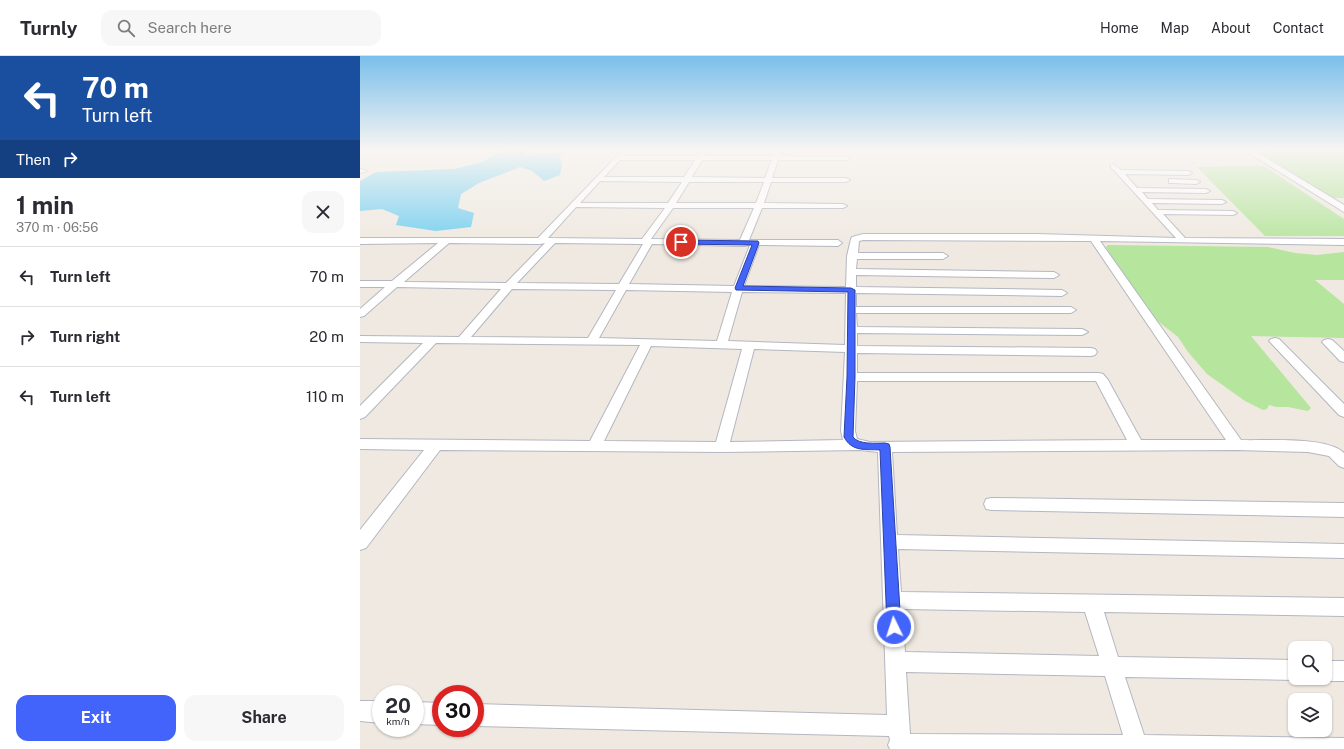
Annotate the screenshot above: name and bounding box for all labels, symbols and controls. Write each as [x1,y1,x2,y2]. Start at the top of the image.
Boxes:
search box [101,10,381,46]
text: Turnly [20,17,77,39]
icon: search [115,17,137,39]
text: Search here [147,19,232,36]
text: Home [1100,20,1139,36]
text: Map [1161,20,1189,36]
text: About [1211,20,1251,36]
text: Contact [1273,20,1324,36]
text: 70 m [82,71,149,104]
icon: left [16,72,68,124]
text: Turn left [82,105,152,126]
icon: right [59,148,81,170]
text: Then [16,151,51,168]
text: 1 min [16,191,74,219]
button: close [302,191,344,233]
text: 370 m · 06:56 [16,220,98,235]
pin [664,225,698,259]
icon: arrive [670,231,692,253]
icon: left [16,266,38,288]
text: Turn left [50,268,111,285]
text: 70 m [309,268,344,285]
icon: right [16,326,38,348]
text: Turn right [50,328,120,345]
text: 20 m [309,328,344,345]
icon: left [16,386,38,408]
text: Turn left [50,388,111,405]
text: 110 m [306,388,344,405]
position arrow [873,606,915,648]
map controls [1288,641,1332,737]
button: search [1288,641,1332,685]
speed limit sign: 30 [432,685,484,737]
button: layers [1288,693,1332,737]
text: 20 [385,694,411,718]
button: Exit [16,695,176,741]
button: Share [184,695,344,741]
text: km/h [386,715,410,727]

